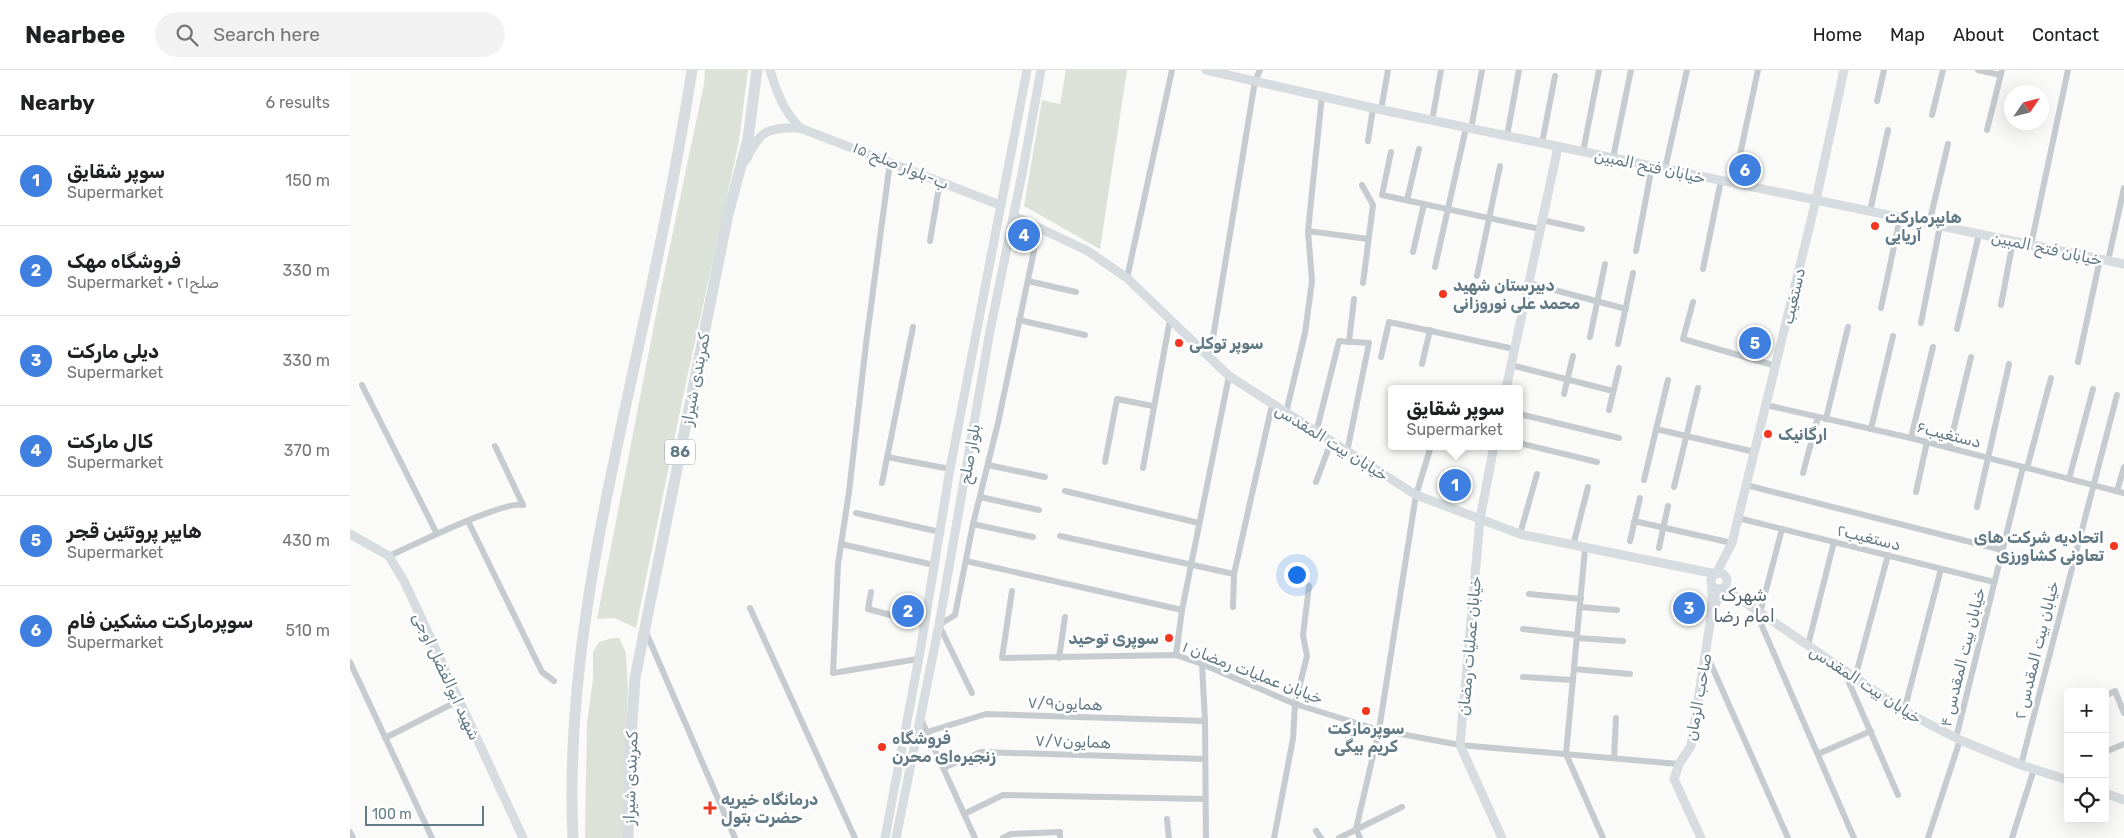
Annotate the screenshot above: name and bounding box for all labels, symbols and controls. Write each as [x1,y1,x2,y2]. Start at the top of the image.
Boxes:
search box [155,12,505,57]
text: Nearbee [25,21,125,49]
icon: search [173,21,201,49]
text: Search here [213,23,320,46]
text: Home [1813,24,1862,46]
text: Map [1890,24,1925,46]
text: About [1953,24,2004,46]
text: Contact [2032,24,2099,46]
north arrow [2004,85,2049,130]
text: Nearby [20,90,95,115]
text: 6 results [265,93,330,112]
street label: ۱۵ ب-بلوار صلح [849,138,952,195]
street label: خیابان فتح المبین [1592,145,1707,189]
pin: 6 [1729,151,1761,189]
text: سوپر شقایق [67,160,165,183]
text: 1 [32,171,40,190]
text: 150 m [285,171,330,190]
text: Supermarket [67,183,163,202]
place label: هایپرمارکت آریایی [1885,208,1962,245]
pin: 4 [1008,216,1040,254]
marker: هایپرمارکت آریایی [1869,220,1881,232]
street label: خیابان فتح المبین [1989,227,2104,271]
text: فروشگاه مهک [67,250,181,273]
text: 2 [31,261,41,280]
text: 330 m [282,261,330,280]
street label: دستغیب [1778,266,1809,326]
text: Supermarket · صلح۲۱ [67,273,219,292]
place label: دبیرستان شهید محمد علی نوروزانی [1453,276,1580,313]
marker: دبیرستان شهید محمد علی نوروزانی [1437,288,1449,300]
pin: 5 [1739,324,1771,362]
street label: کمربندی شیراز [677,330,715,428]
place label: سوپر توکلی [1189,334,1263,355]
marker: سوپر توکلی [1173,337,1185,349]
text: دیلی مارکت [67,340,159,363]
text: 3 [31,351,41,370]
text: 330 m [282,351,330,370]
text: Supermarket [67,363,163,382]
popup [1388,385,1523,450]
text: سوپر شقایق [1406,397,1505,420]
street label: خیابان بیت المقدس [1272,400,1392,485]
street label: دستغیب۶ [1915,417,1983,452]
text: Supermarket [1406,420,1503,439]
street label: بلوار صلح [955,423,986,486]
place label: ارگانیک [1778,425,1828,444]
marker: ارگانیک [1762,428,1774,440]
text: کال مارکت [67,430,153,453]
road number: 86 [665,440,695,464]
text: 4 [31,441,41,460]
text: 370 m [284,441,330,460]
text: Supermarket [67,453,163,472]
pin: 1 [1439,466,1471,504]
text: هایپر پروتئین قجر [67,520,202,543]
street label: ۲دستغیب [1835,520,1903,555]
place label: اتحادیه شرکت های تعاونی کشاورزی [1974,528,2104,565]
text: 5 [31,531,41,550]
text: 430 m [282,531,330,550]
marker: اتحادیه شرکت های تعاونی کشاورزی [2108,540,2120,552]
text: Supermarket [67,543,163,562]
your location [1284,562,1310,588]
street label: خیابان عملیات رمضان [1454,575,1486,717]
street label: خیابان بیت المقدس ۲ [2010,579,2063,721]
district label: شهرک امام رضا [1713,584,1775,627]
street label: خیابان بیت المقدس ۴ [1936,585,1989,729]
pin: 3 [1673,589,1705,627]
pin: 2 [892,592,924,630]
street label: شهید ابوالفضل اوجی [408,609,484,744]
text: سوپرمارکت مشکین فام [67,610,253,633]
text: 6 [31,621,41,640]
text: 510 m [286,621,330,640]
place label: سوپری توحید [1068,629,1159,650]
marker: سوپری توحید [1163,632,1175,644]
text: Supermarket [67,633,163,652]
street label: خیابان عملیات رمضان ۱ [1180,637,1326,709]
street label: خیابان بیت المقدس [1806,641,1925,728]
street label: صاحب الزمان [1681,652,1717,743]
map controls [2064,688,2109,823]
button: + [2064,688,2109,733]
street label: همایون۷/۹ [1027,693,1103,715]
marker: سوپرمارکت کریم بیگی [1360,705,1372,717]
place label: سوپرمارکت کریم بیگی [1328,719,1405,757]
place label: فروشگاه زنجیره‌ای محرن [892,729,996,766]
street label: کمربندی شیراز [619,730,643,826]
street label: همایون۷/۷ [1035,731,1111,753]
button: − [2064,733,2109,778]
marker: فروشگاه زنجیره‌ای محرن [876,741,888,753]
button: locate [2064,778,2109,823]
place label: درمانگاه خیریه حضرت بتول [721,790,818,827]
marker: درمانگاه خیریه حضرت بتول [703,801,717,815]
scale bar [365,803,484,826]
text: 100 m [372,806,412,823]

